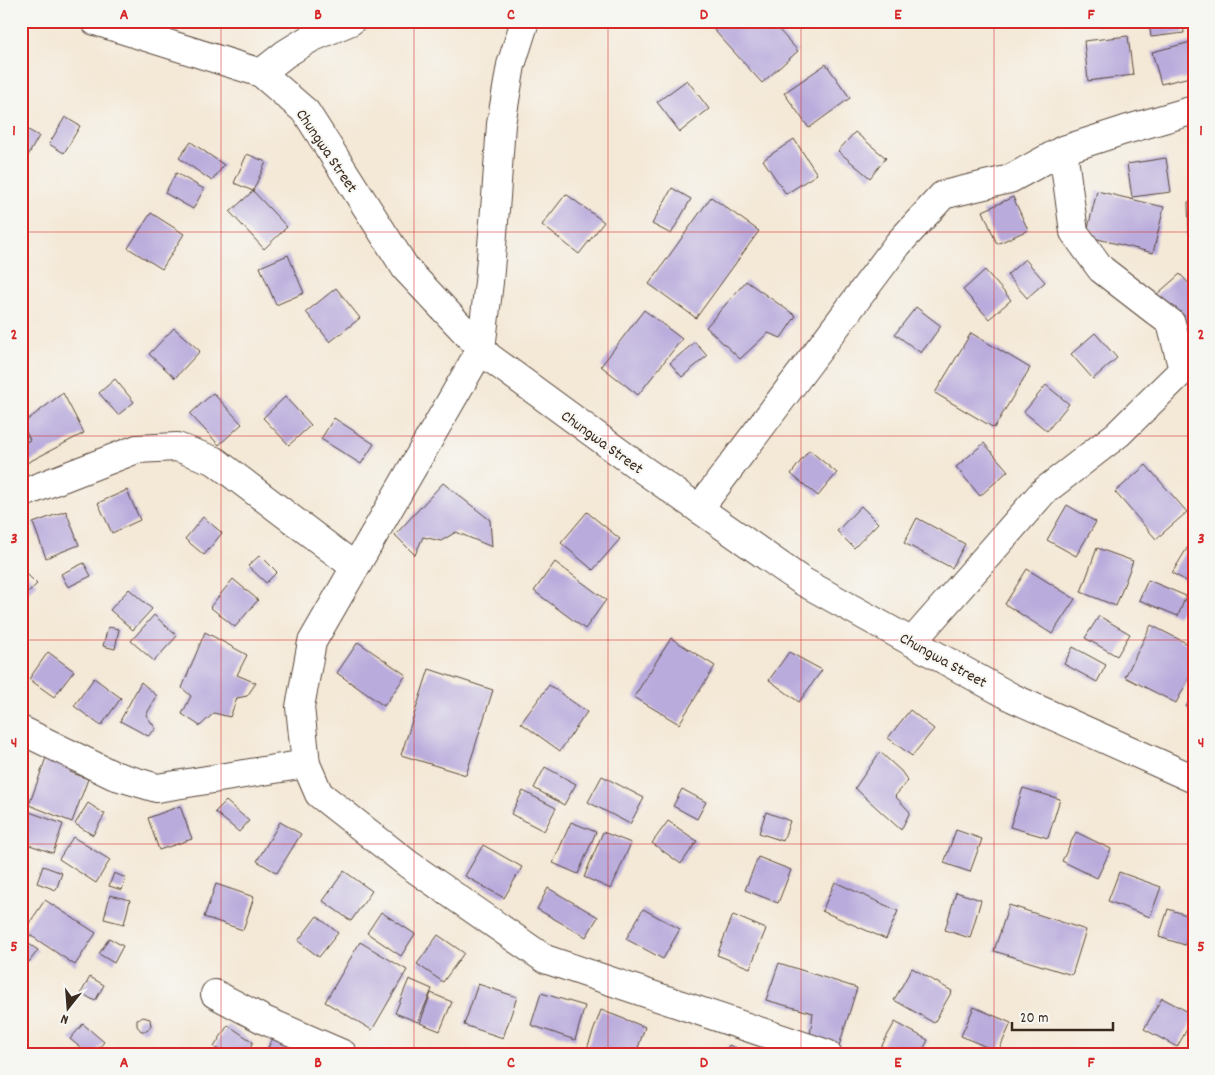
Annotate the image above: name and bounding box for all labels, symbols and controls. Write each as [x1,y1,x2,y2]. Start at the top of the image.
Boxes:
text: A [120,4,129,27]
text: B [314,4,322,27]
text: C [507,4,515,27]
text: D [700,4,709,27]
text: E [894,4,902,27]
text: F [1087,4,1095,27]
street label: Chungwa Street [289,105,363,198]
text: 1 [12,120,16,143]
text: 1 [1199,120,1203,143]
text: 2 [11,324,18,347]
text: 2 [1198,324,1205,347]
street label: Chungwa Street [556,405,648,481]
text: 3 [10,528,18,551]
text: 3 [1197,528,1205,551]
street label: Chungwa Street [895,628,991,695]
text: 4 [11,732,17,755]
text: 4 [1198,732,1204,755]
text: 5 [10,936,18,959]
text: 5 [1197,936,1205,959]
north arrow [42,982,92,1032]
scale bar [1012,1000,1114,1032]
text: N [58,1008,71,1029]
text: 20 m [1020,1008,1048,1030]
text: A [120,1052,129,1075]
text: B [314,1052,322,1075]
text: C [507,1052,515,1075]
text: D [700,1052,709,1075]
text: E [894,1052,902,1075]
text: F [1087,1052,1095,1075]

